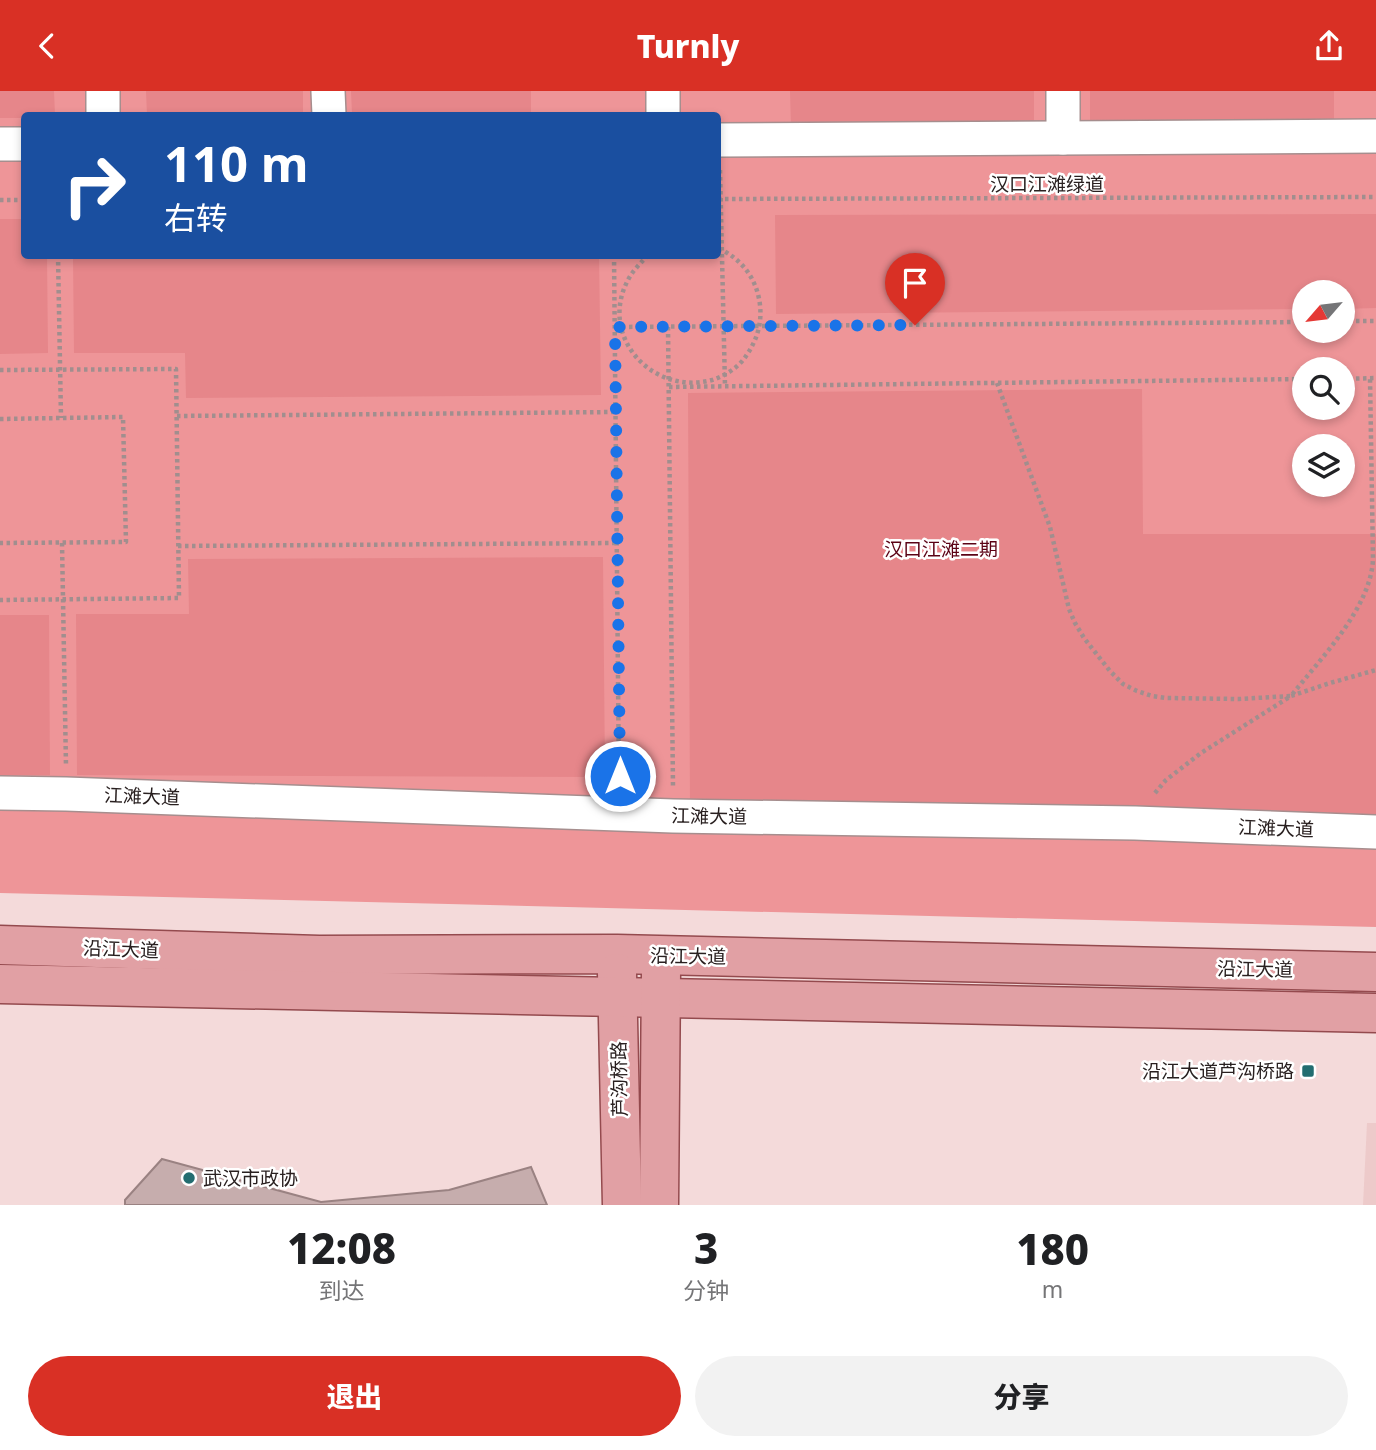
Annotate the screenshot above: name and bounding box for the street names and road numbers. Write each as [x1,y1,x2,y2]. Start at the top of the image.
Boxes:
street label: 汉口江滩绿道 [990,171,1104,197]
street label: 江滩大道 [104,782,180,810]
street label: 江滩大道 [671,802,747,830]
street label: 江滩大道 [1238,814,1314,842]
street label: 沿江大道 [83,935,159,963]
street label: 沿江大道 [650,942,726,970]
street label: 沿江大道 [1217,955,1293,983]
street label: 芦沟桥路 [605,1041,633,1117]

